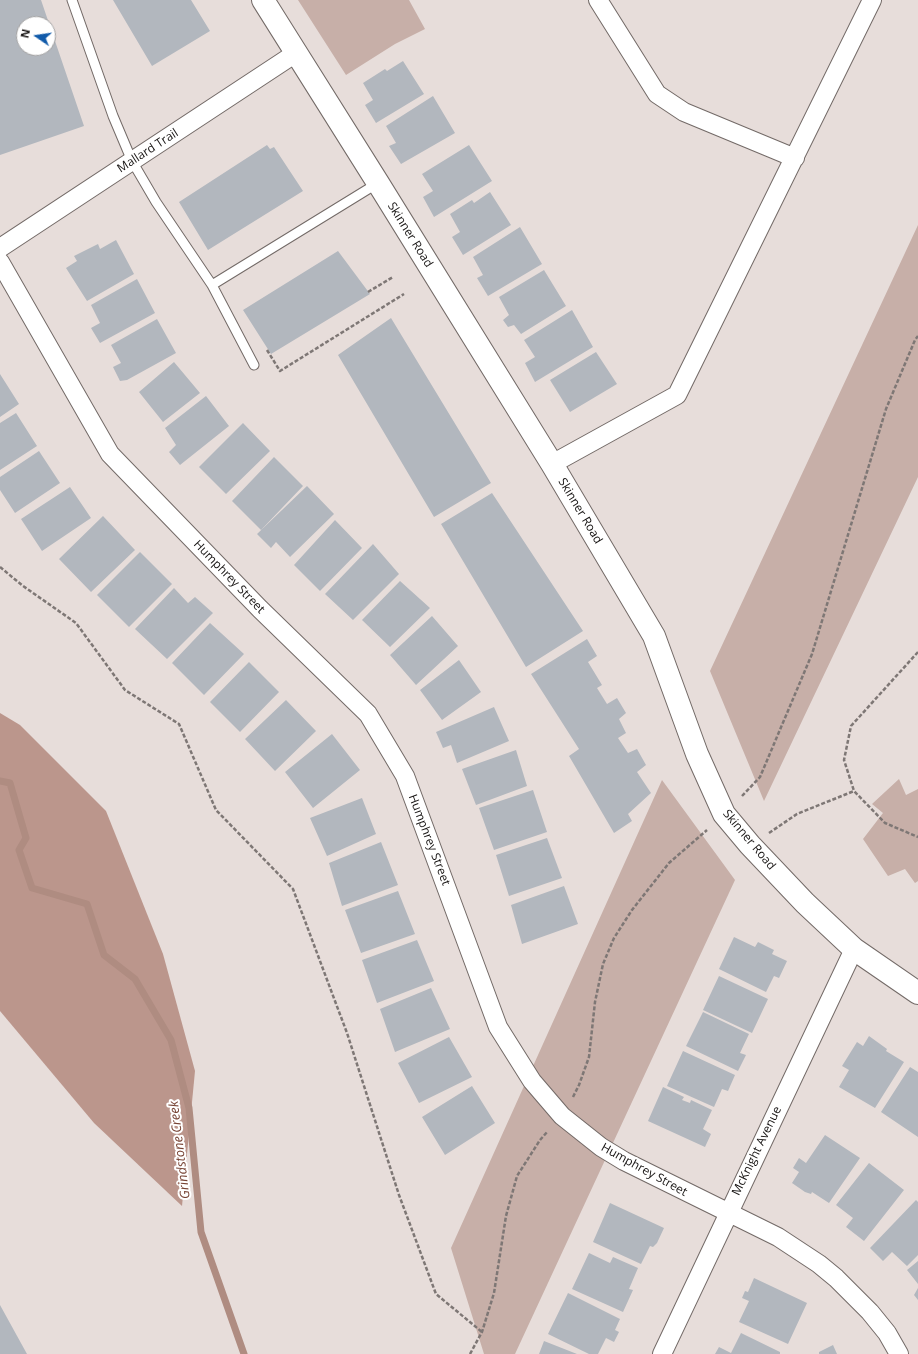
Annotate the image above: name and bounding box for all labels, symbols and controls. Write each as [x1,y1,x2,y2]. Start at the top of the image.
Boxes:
north arrow [16,16,56,56]
text: N [16,27,33,39]
street label: Mallard Trail [115,126,181,176]
street label: Skinner Road [384,200,436,270]
street label: Skinner Road [555,476,605,546]
street label: Humphrey Street [190,537,268,617]
street label: Humphrey Street [405,792,453,888]
street label: Skinner Road [720,807,778,873]
water label: Grindstone Creek [166,1100,194,1200]
street label: McKnight Avenue [729,1104,785,1198]
street label: Humphrey Street [598,1140,690,1200]

